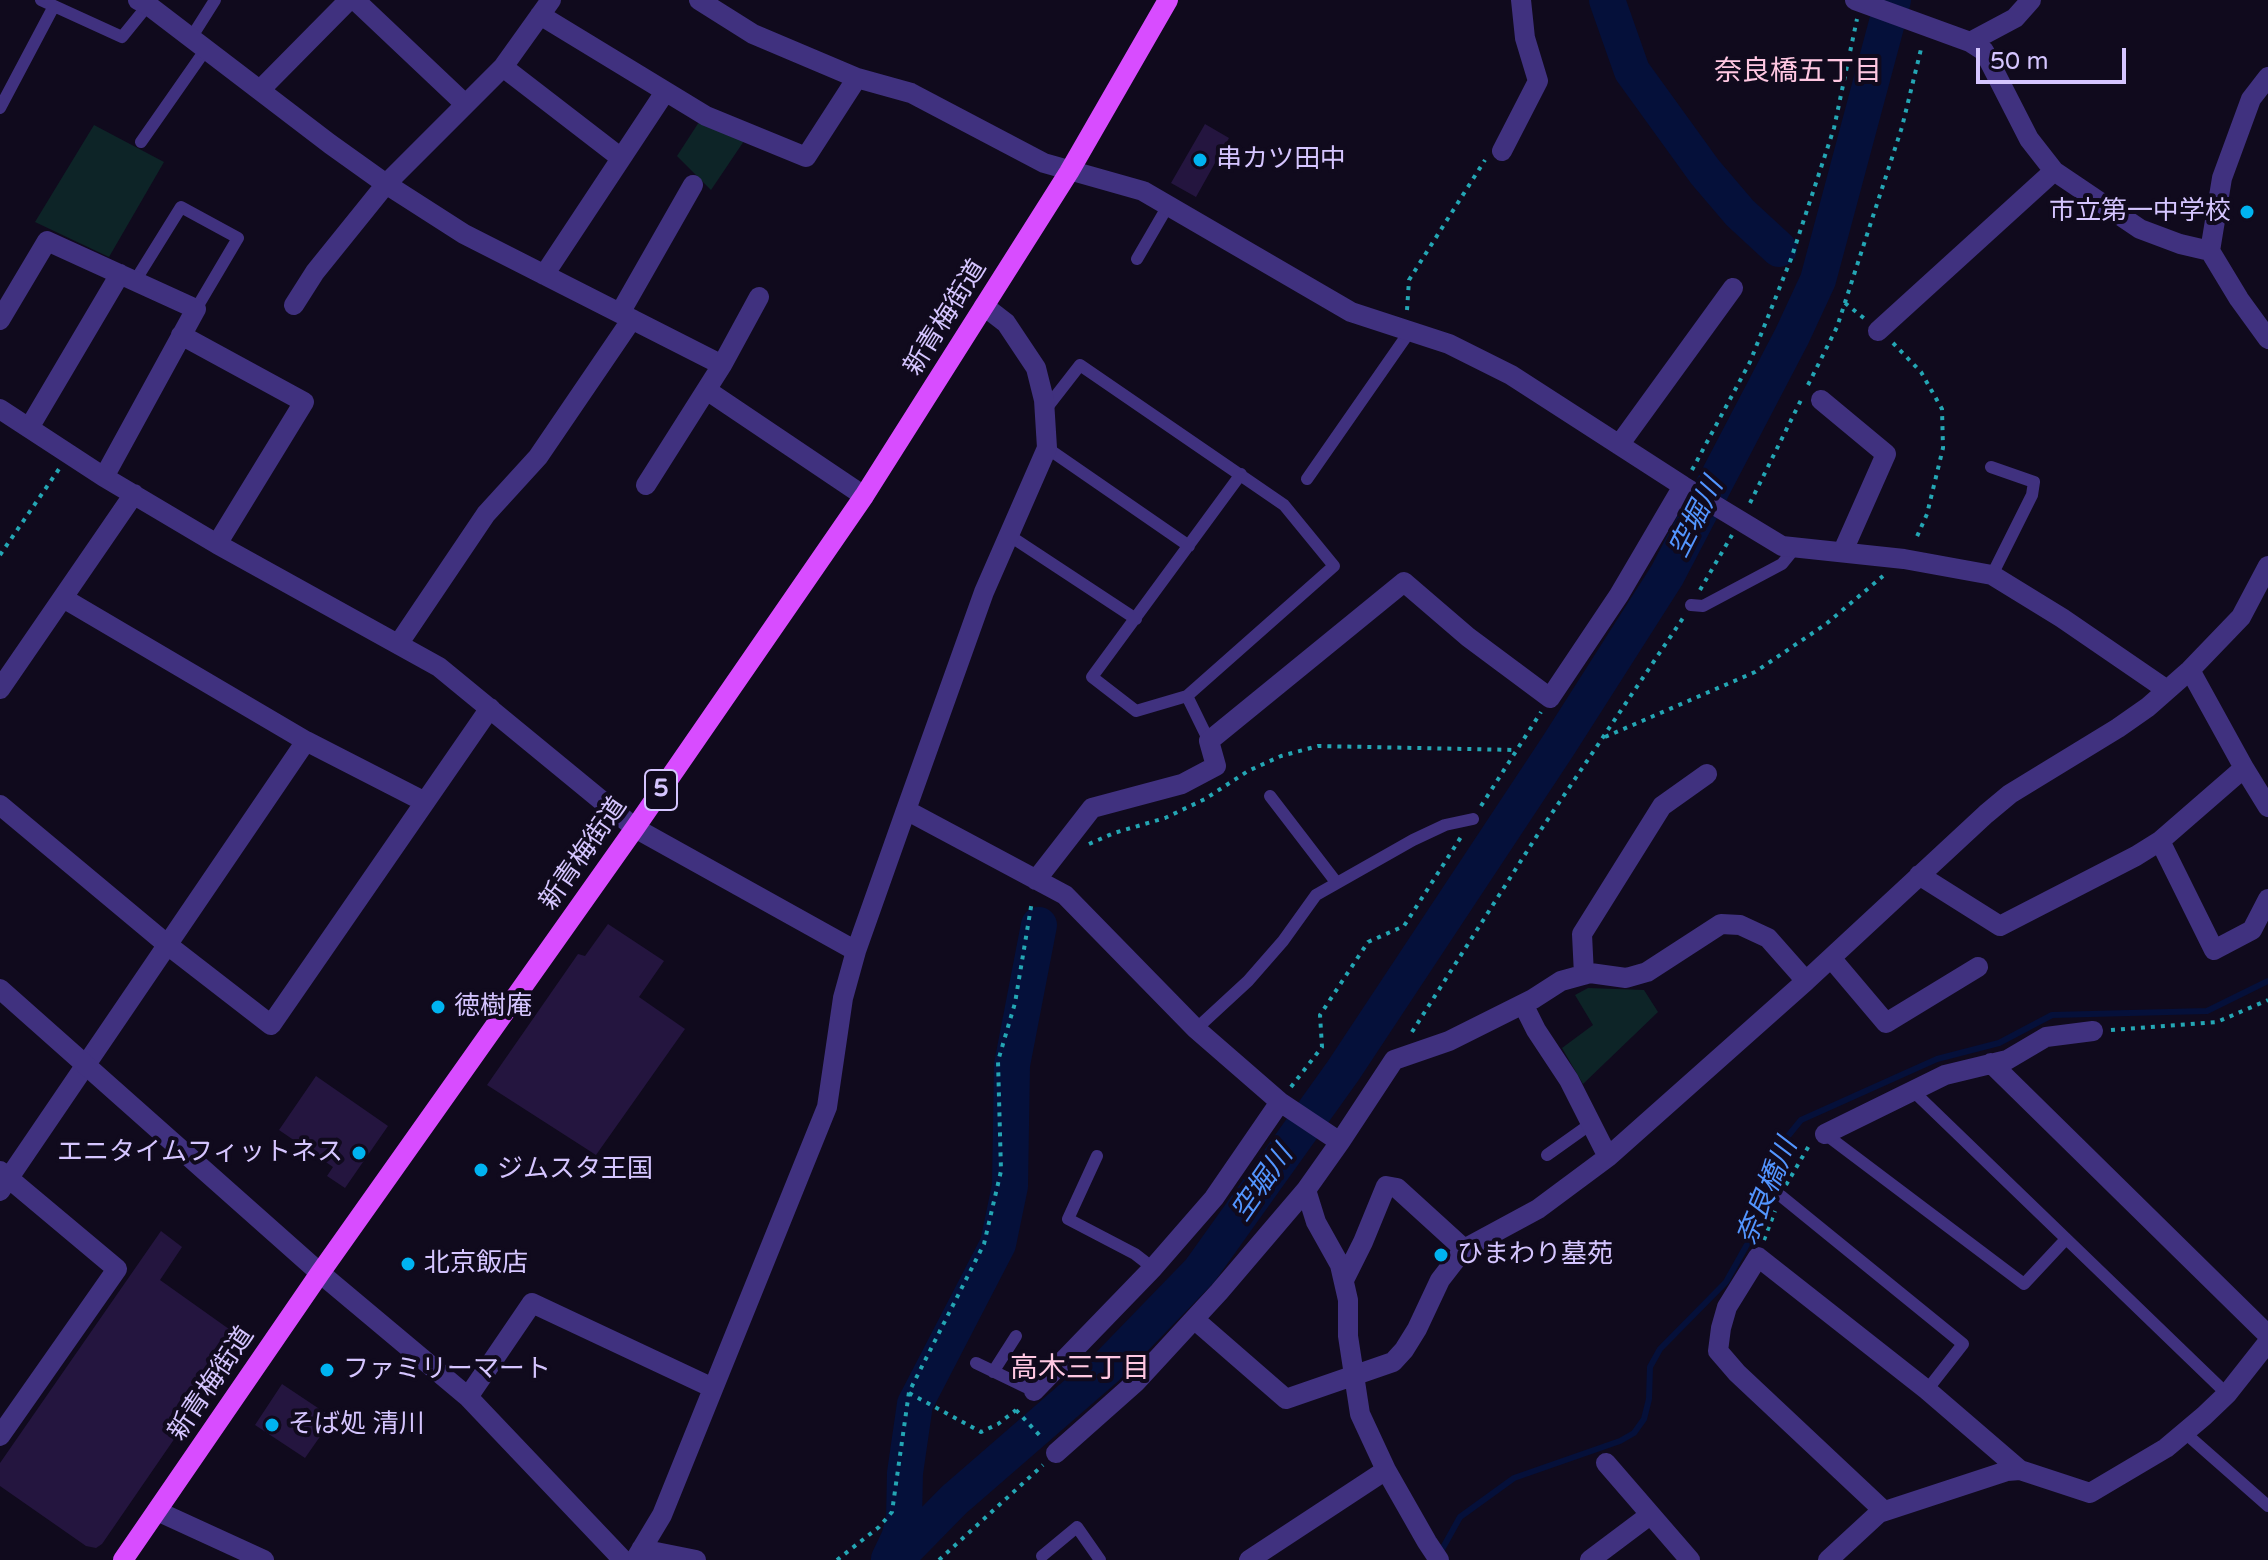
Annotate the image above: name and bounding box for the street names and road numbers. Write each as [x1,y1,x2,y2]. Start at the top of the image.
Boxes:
street label: 新青梅街道 [898,255,994,381]
road number: 5 [645,770,677,810]
street label: 新青梅街道 [534,792,634,916]
street label: 新青梅街道 [163,1321,261,1447]

